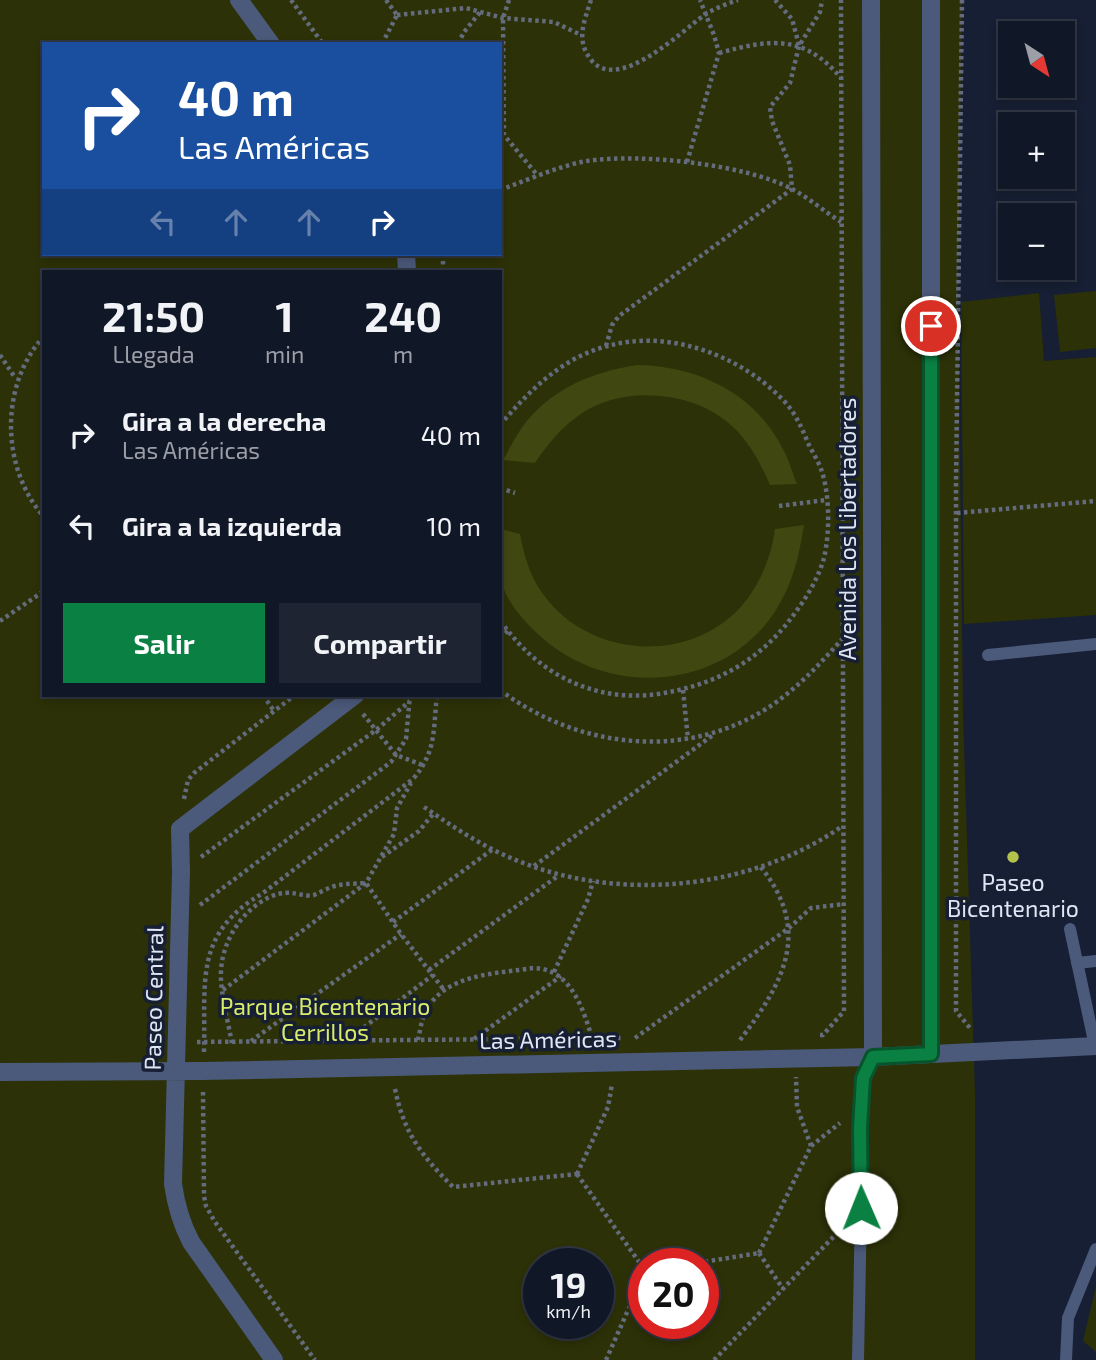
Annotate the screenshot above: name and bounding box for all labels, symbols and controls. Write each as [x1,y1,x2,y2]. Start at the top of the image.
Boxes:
north arrow [998,21,1074,98]
map controls [998,21,1075,280]
text: 40 m [178,67,294,126]
icon: right [63,70,154,161]
button: + [998,112,1075,189]
text: Las Américas [178,127,370,165]
icon: left [144,203,182,241]
icon: ahead [217,203,255,241]
icon: ahead [290,203,328,241]
icon: right [363,203,401,241]
button: − [998,203,1075,280]
text: 21:50 [102,290,205,340]
text: 1 [276,290,294,340]
text: 240 [364,290,442,340]
pin [901,296,961,356]
icon: arrive [912,307,950,345]
text: Llegada [112,340,195,368]
text: min [265,340,304,368]
text: m [393,340,413,368]
street label: Avenida Los Libertadores [833,398,861,660]
text: Gira a la derecha [122,405,326,436]
icon: right [63,416,101,454]
text: 40 m [421,419,481,450]
text: Las Américas [122,436,260,464]
icon: left [63,507,101,545]
text: Gira a la izquierda [122,510,342,541]
text: 10 m [426,510,481,541]
button: Salir [63,603,265,683]
button: Compartir [279,603,481,683]
marker: Paseo Bicentenario [1005,849,1021,865]
place label: Paseo Bicentenario [947,868,1079,922]
street label: Paseo Central [138,925,168,1071]
park label: Parque Bicentenario Cerrillos [220,992,430,1046]
street label: Las Américas [479,1024,617,1054]
position arrow [824,1171,898,1245]
speed limit sign: 20 [628,1248,719,1339]
text: 19 [551,1263,586,1305]
text: km/h [546,1300,591,1322]

